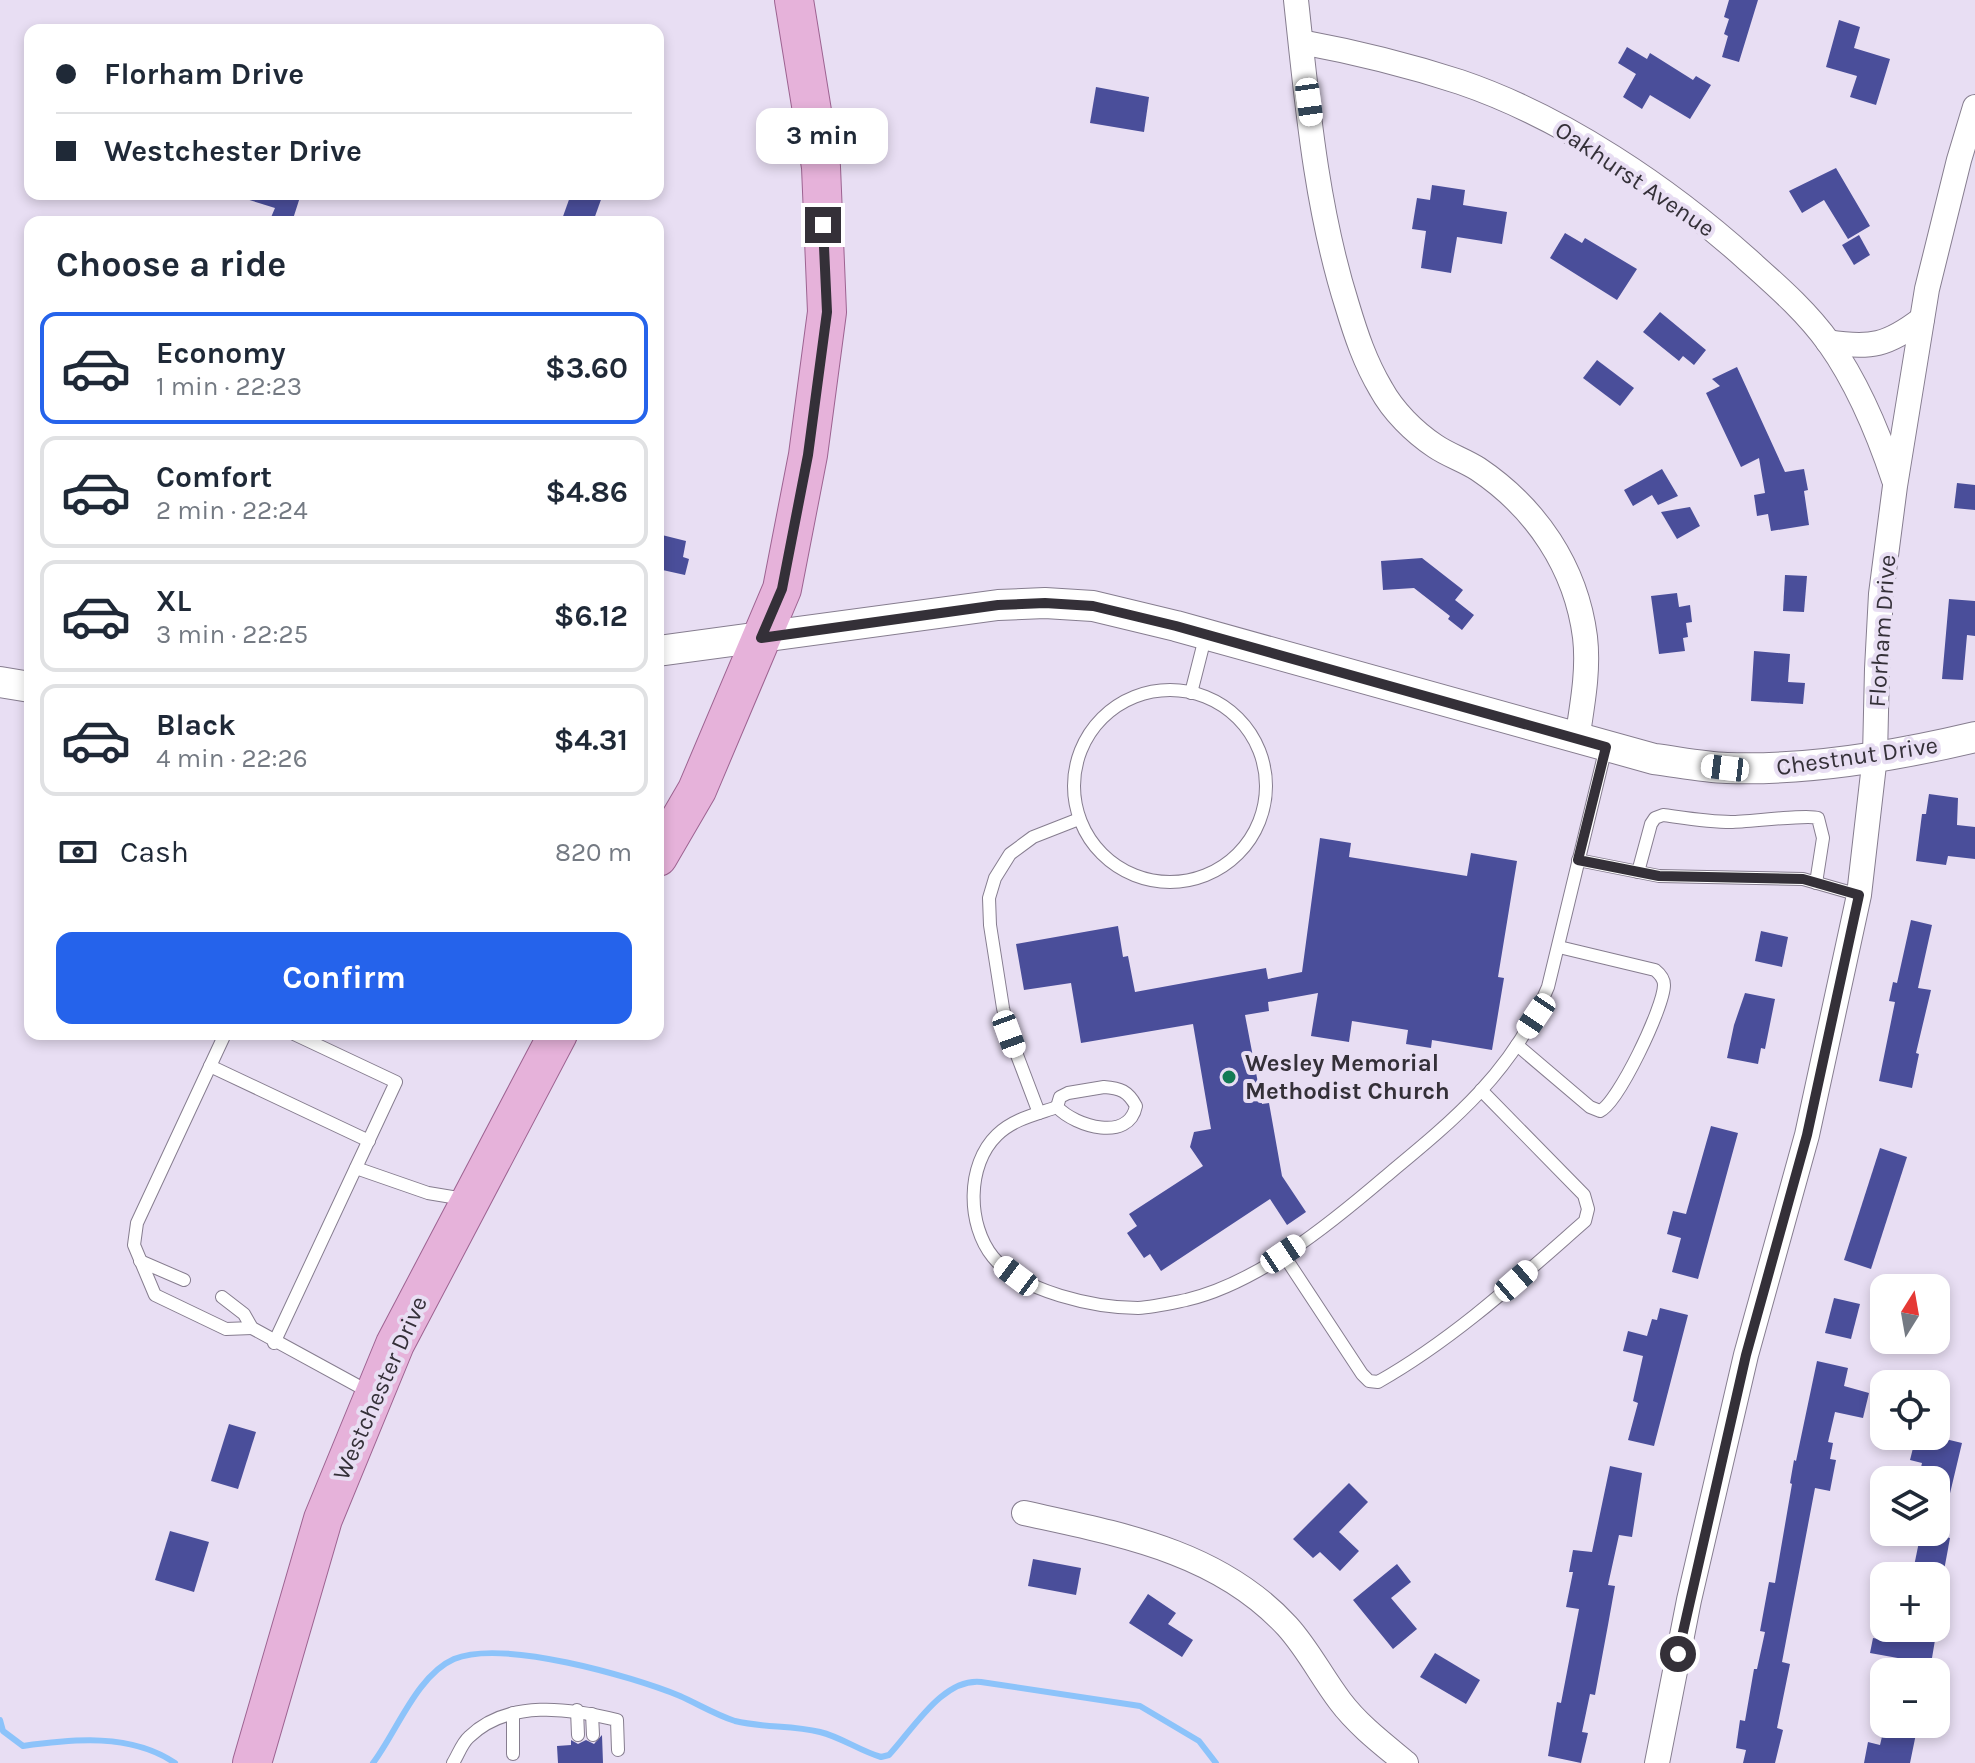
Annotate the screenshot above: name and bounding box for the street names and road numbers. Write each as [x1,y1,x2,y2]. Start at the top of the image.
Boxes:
street label: Oakhurst Avenue [1550,115,1720,243]
street label: Florham Drive [1863,554,1901,708]
street label: Chestnut Drive [1774,731,1940,781]
street label: Westchester Drive [327,1292,433,1484]

